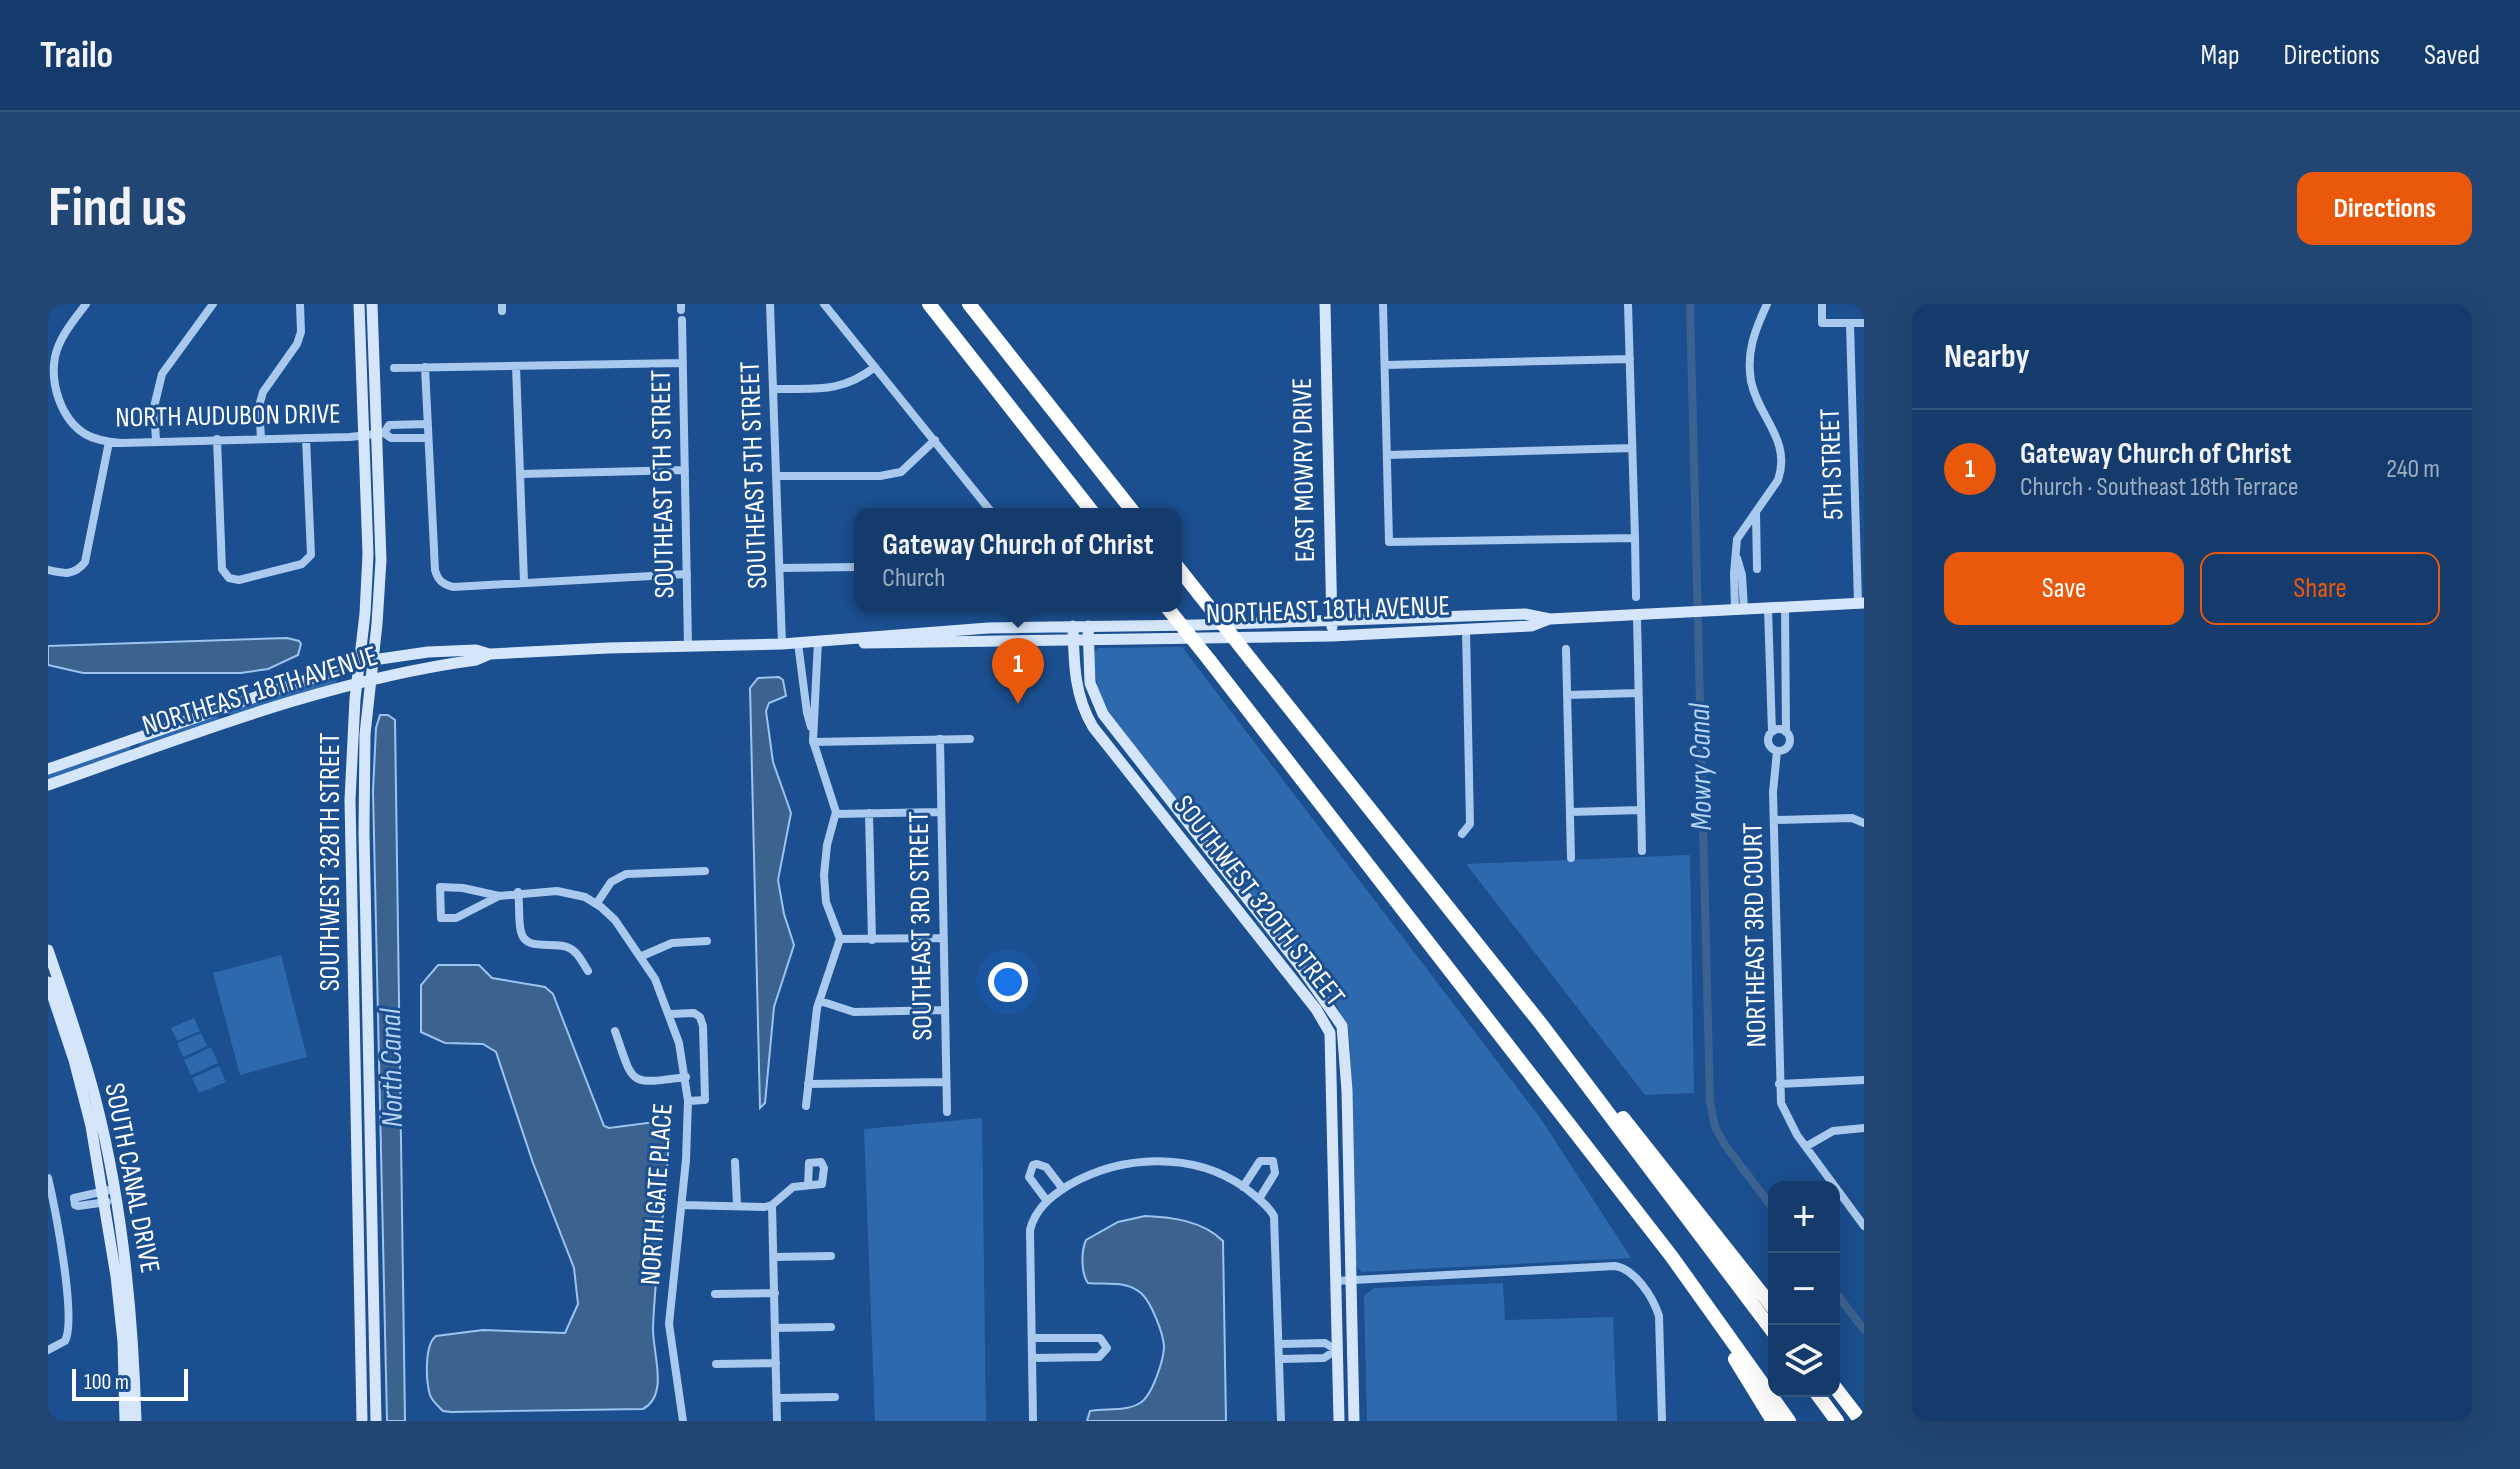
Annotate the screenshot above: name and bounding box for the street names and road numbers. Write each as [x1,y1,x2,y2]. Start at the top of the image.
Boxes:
street label: SOUTHEAST 5TH STREET [734,361,774,589]
street label: SOUTHEAST 6TH STREET [645,369,681,599]
street label: EAST MOWRY DRIVE [1286,377,1322,563]
street label: NORTH AUDUBON DRIVE [115,398,341,434]
street label: 5TH STREET [1814,408,1850,520]
street label: NORTHEAST 18TH AVENUE [1205,589,1451,631]
street label: NORTHEAST 18TH AVENUE [138,640,382,742]
street label: SOUTHWEST 328TH STREET [314,733,347,991]
street label: SOUTHWEST 320TH STREET [1167,789,1351,1013]
street label: SOUTHEAST 3RD STREET [902,811,940,1041]
street label: NORTHEAST 3RD COURT [1737,822,1773,1048]
street label: SOUTH CANAL DRIVE [97,1080,167,1276]
street label: NORTH GATE PLACE [634,1102,680,1286]

